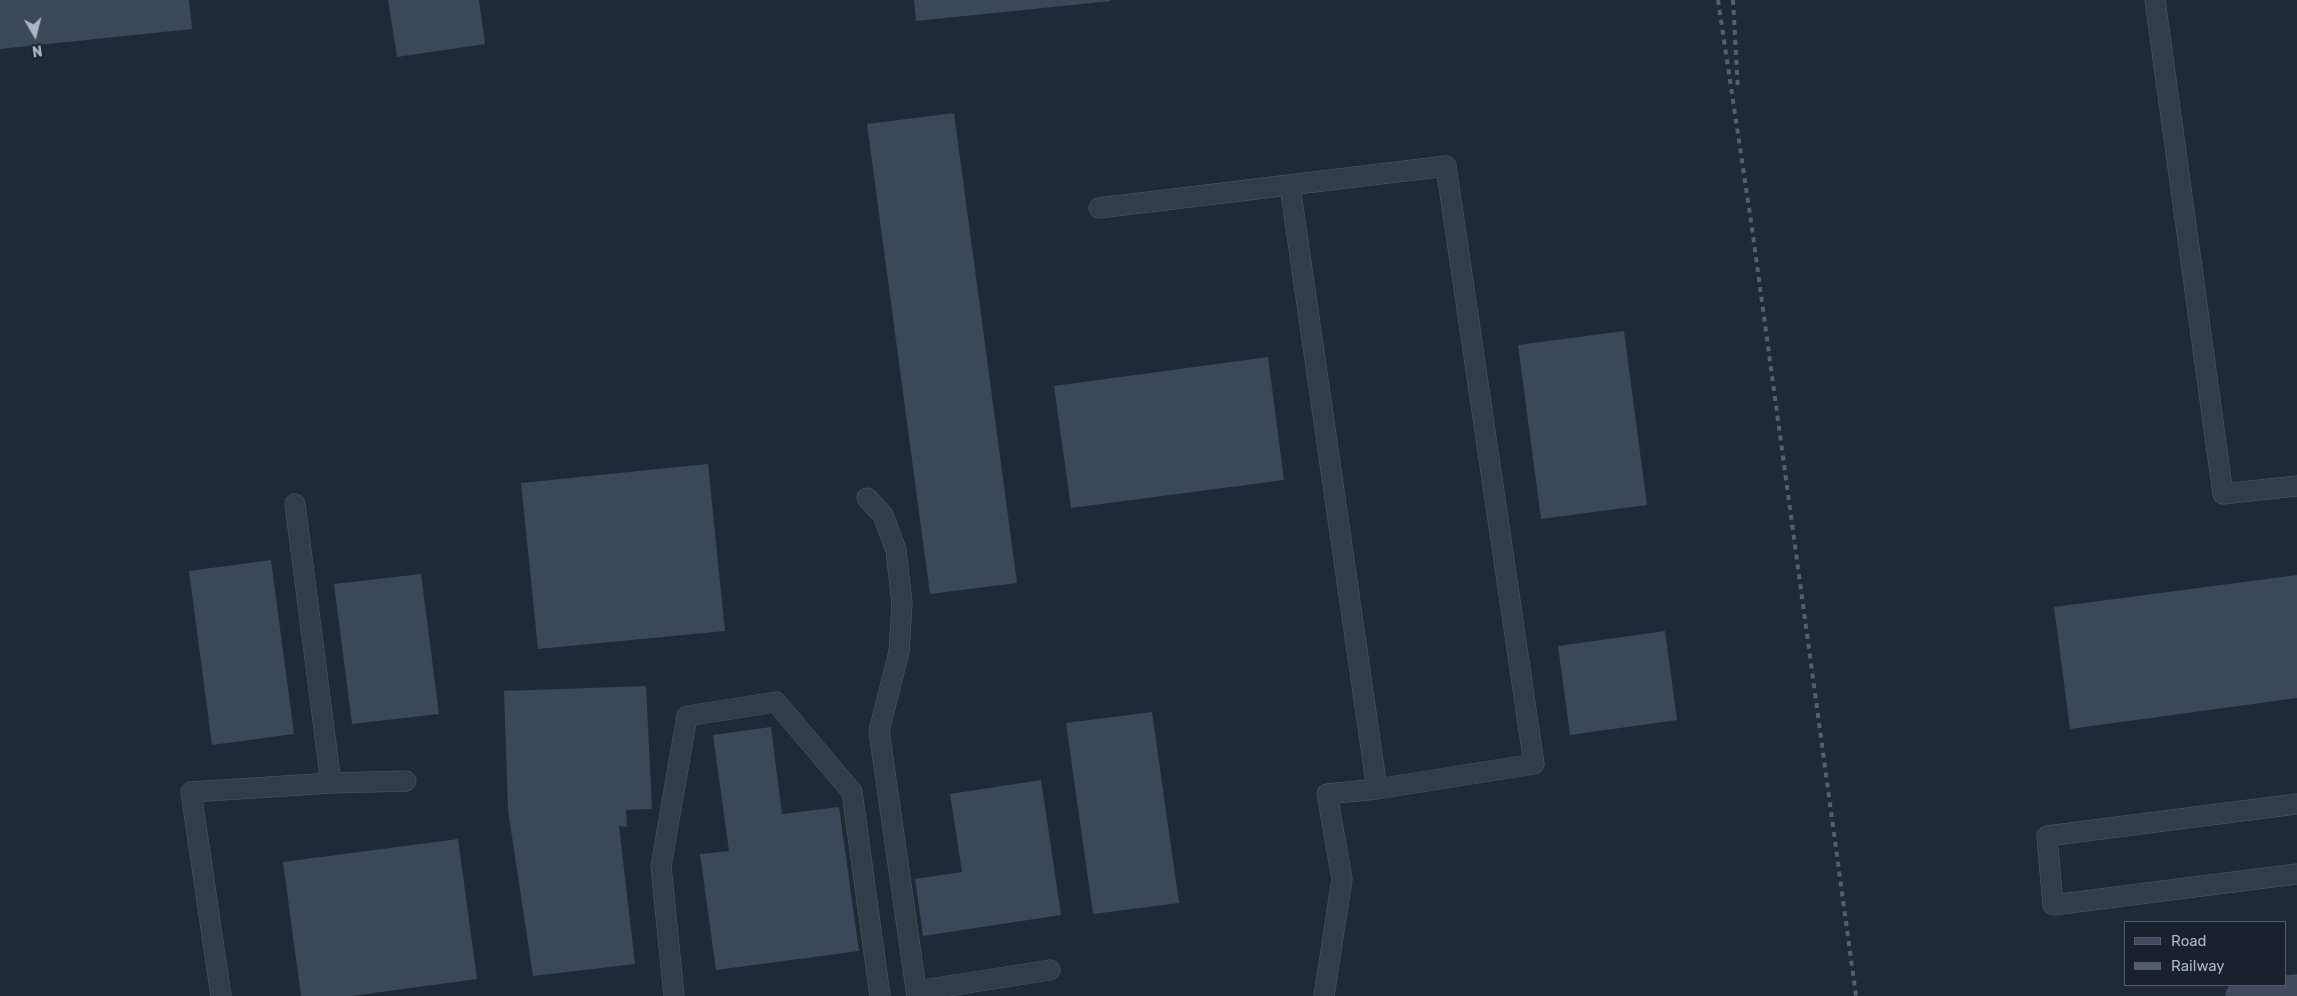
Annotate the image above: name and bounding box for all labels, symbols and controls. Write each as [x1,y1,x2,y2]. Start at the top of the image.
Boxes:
north arrow [10,10,60,60]
text: N [31,41,43,59]
legend [2124,921,2287,986]
text: Road [2171,932,2207,950]
text: Railway [2171,957,2225,975]

